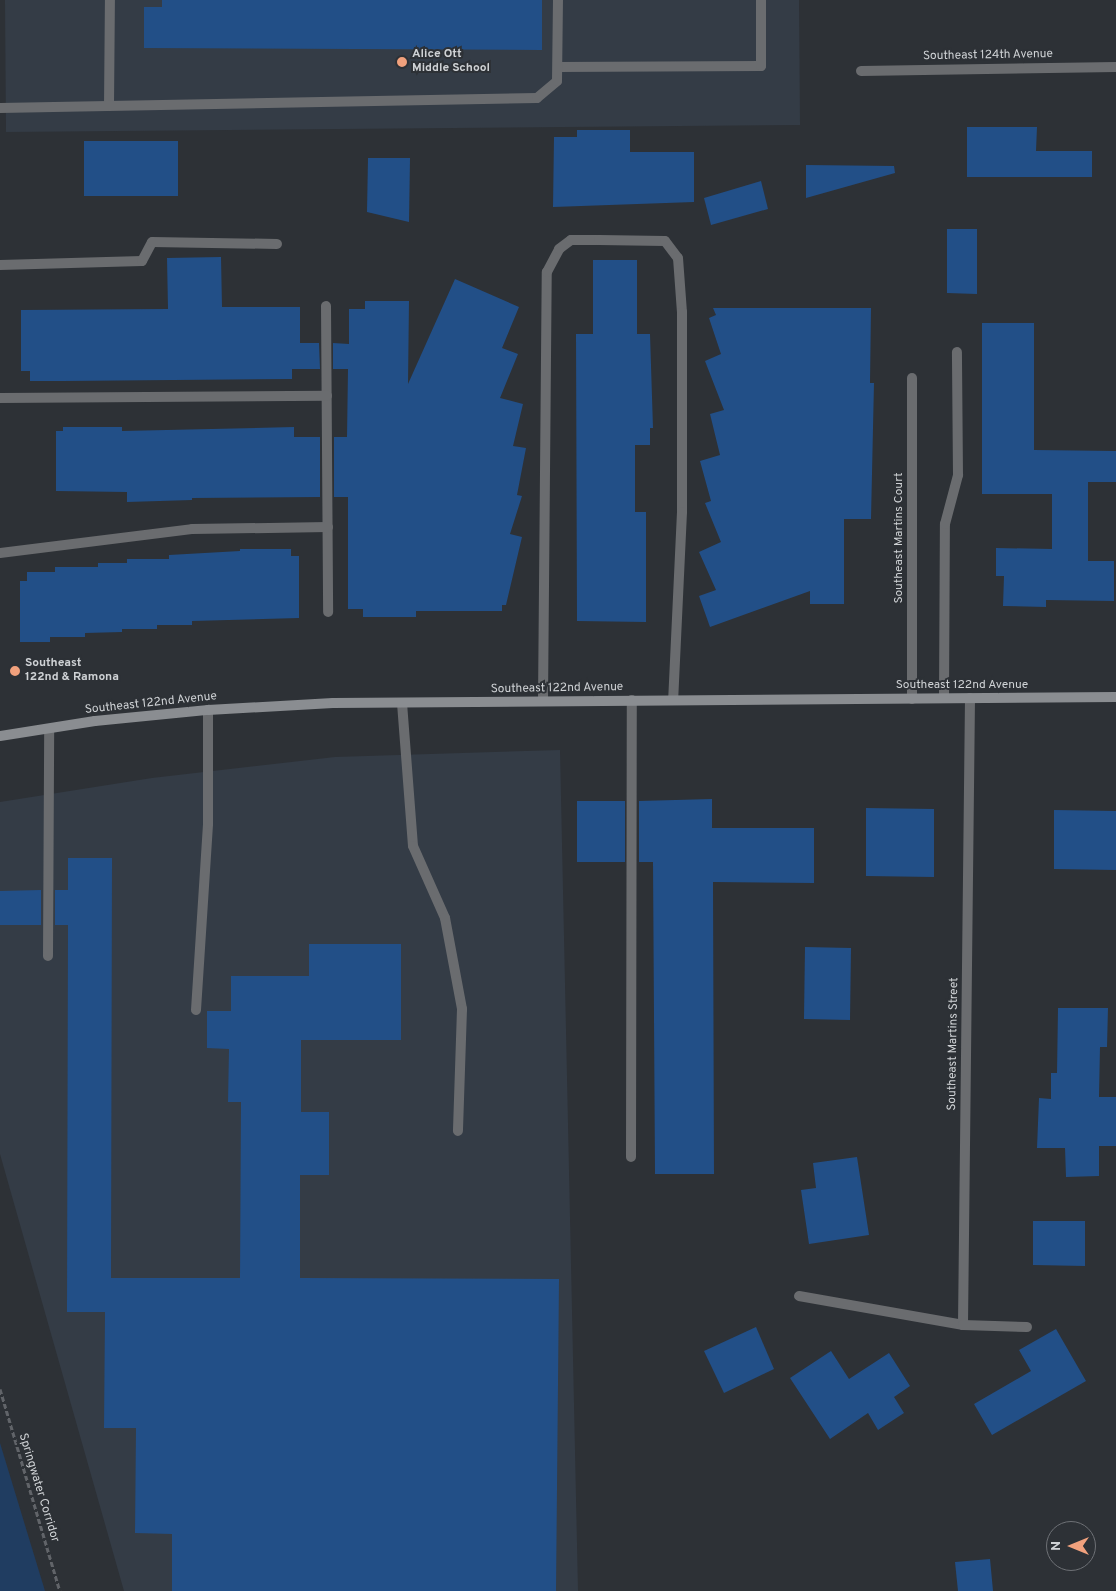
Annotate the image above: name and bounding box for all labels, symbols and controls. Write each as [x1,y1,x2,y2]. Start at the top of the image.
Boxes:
place label: Alice Ott Middle School [412,48,490,76]
street label: Southeast 124th Avenue [923,48,1053,64]
marker: Alice Ott Middle School [396,56,408,68]
street label: Southeast Martins Court [893,472,907,604]
place label: Southeast 122nd & Ramona [25,657,119,685]
marker: Southeast 122nd & Ramona [9,665,21,677]
street label: Southeast 122nd Avenue [895,679,1029,693]
street label: Southeast 122nd Avenue [490,681,624,697]
street label: Southeast 122nd Avenue [84,690,218,718]
street label: Southeast Martins Street [946,977,962,1111]
street label: Springwater Corridor [15,1432,61,1544]
north arrow [1046,1521,1096,1571]
text: N [1048,1541,1065,1551]

